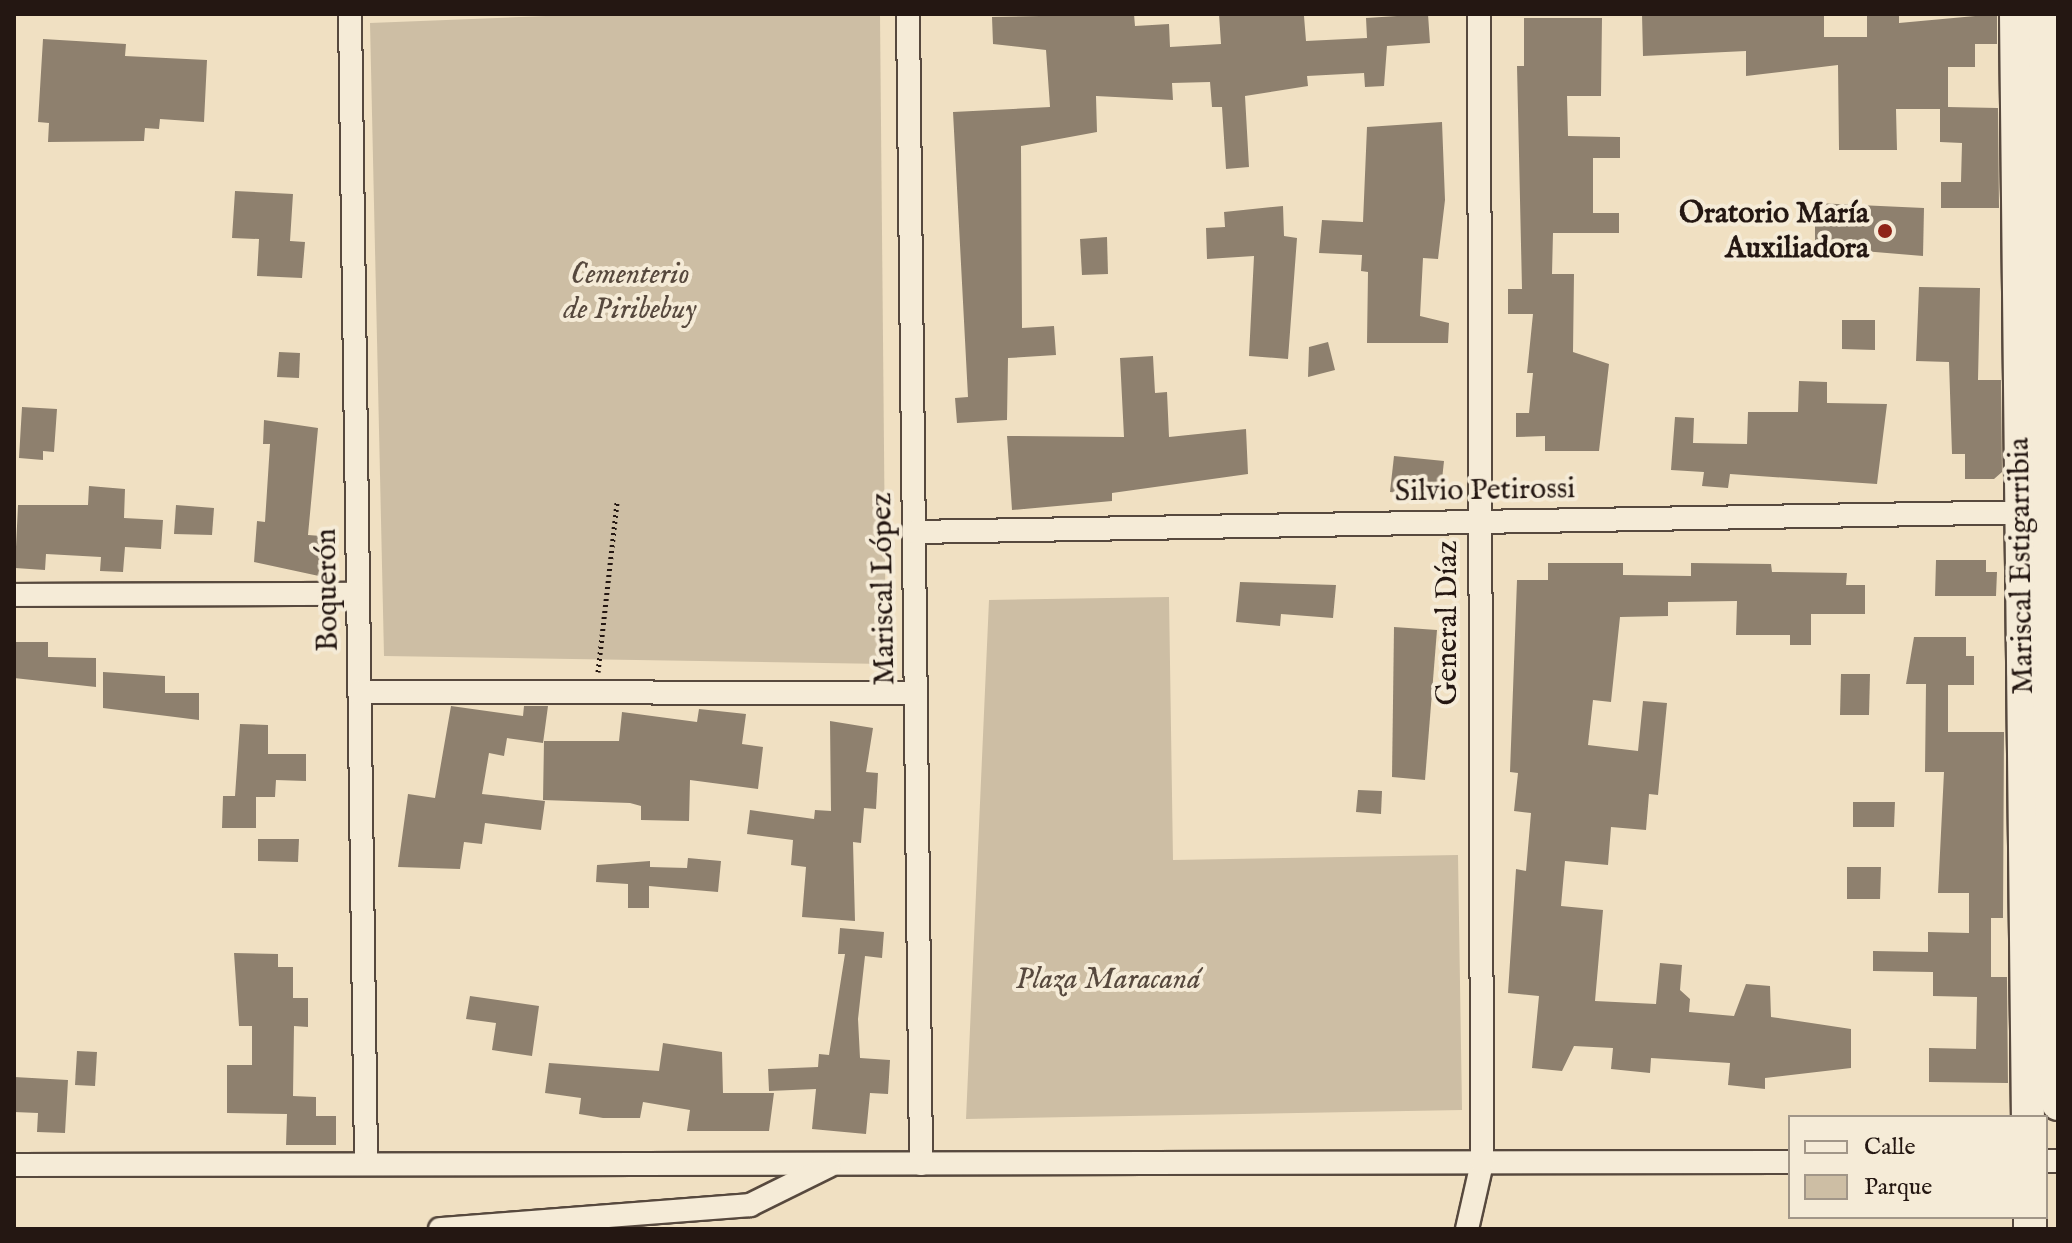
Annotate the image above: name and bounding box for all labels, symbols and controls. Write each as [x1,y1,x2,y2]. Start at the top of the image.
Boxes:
place label: Oratorio María Auxiliadora [1679,196,1869,266]
marker: Oratorio María Auxiliadora [1876,222,1894,240]
park label: Cementerio de Piribebuy [563,257,697,328]
street label: Mariscal Estigarribia [2002,437,2042,695]
street label: Silvio Petirossi [1394,471,1576,511]
street label: Mariscal López [864,492,904,686]
street label: Boquerón [309,528,347,652]
street label: General Díaz [1430,540,1466,706]
park label: Plaza Maracaná [1015,962,1201,998]
legend [1788,1115,2048,1219]
text: Calle [1864,1132,1916,1163]
text: Parque [1864,1172,1932,1203]

